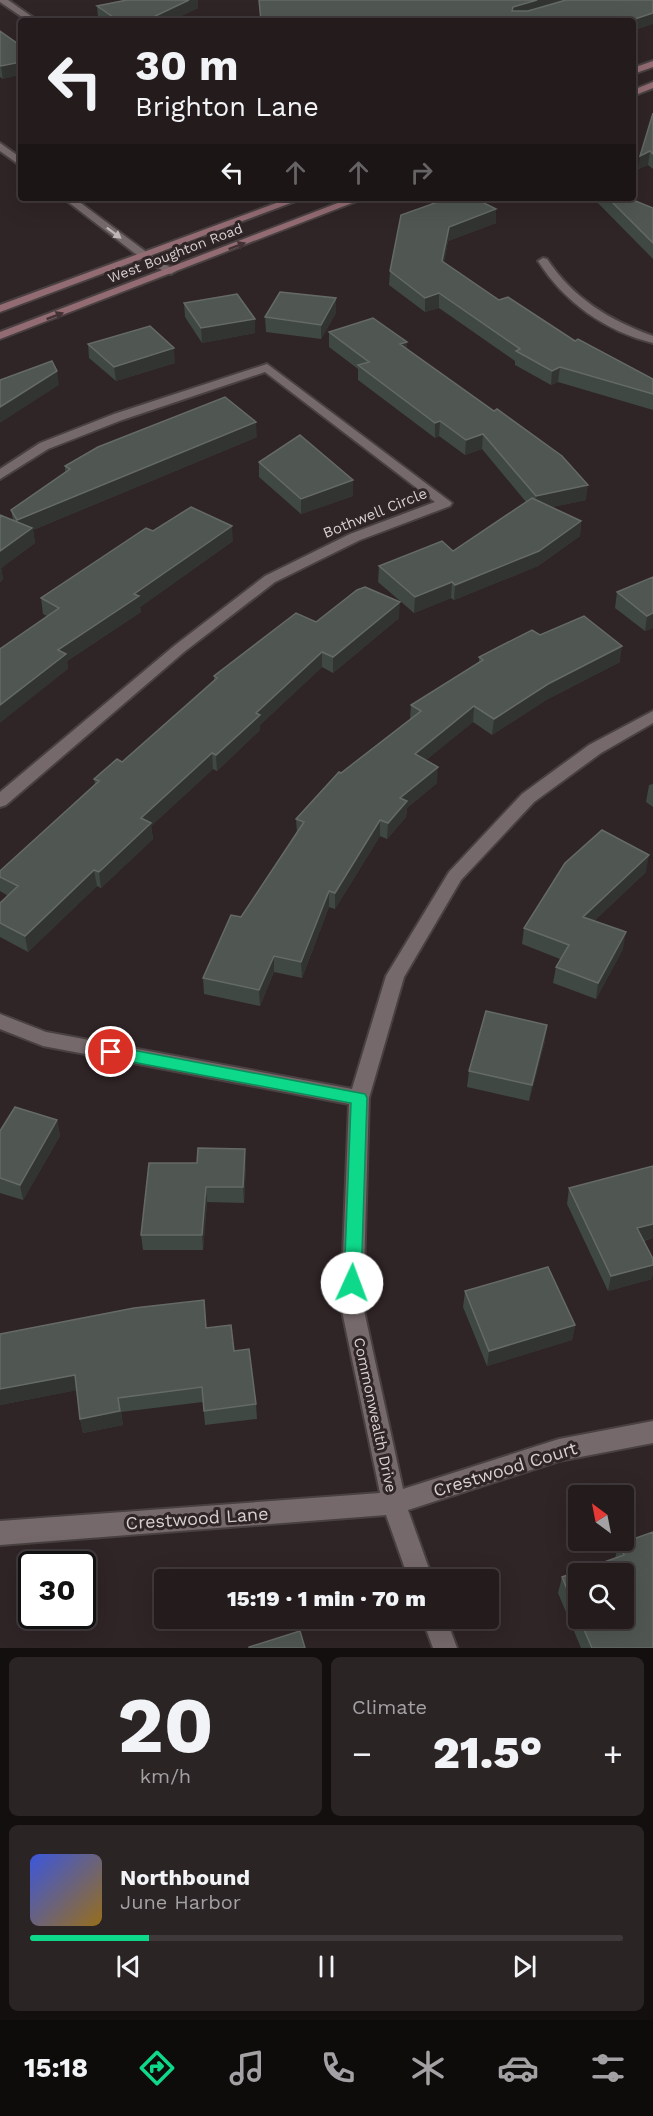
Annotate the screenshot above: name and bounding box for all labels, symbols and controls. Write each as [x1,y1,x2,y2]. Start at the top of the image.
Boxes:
text: 30 m [135,41,239,90]
icon: left [36,42,114,120]
text: Brighton Lane [135,91,319,123]
icon: left [216,156,249,189]
icon: ahead [279,156,312,189]
icon: ahead [342,156,375,189]
icon: right [405,156,438,189]
street label: West Boughton Road [105,220,245,286]
one-way arrow [107,227,122,239]
one-way arrow [228,241,246,250]
one-way arrow [46,310,64,320]
street label: Bothwell Circle [320,484,430,542]
pin [85,1026,136,1077]
icon: arrive [94,1035,127,1068]
position arrow [320,1251,384,1315]
street label: Commonwealth Drive [350,1336,400,1494]
street label: Crestwood Court [431,1437,580,1501]
north arrow [568,1485,634,1551]
map controls [568,1485,634,1629]
street label: Crestwood Lane [125,1503,269,1533]
speed limit sign: 30 [18,1551,96,1629]
button: search [568,1563,634,1629]
text: 15:19 · 1 min · 70 m [227,1586,426,1611]
text: 20 [117,1679,214,1771]
text: Climate [352,1695,427,1719]
text: 21.5° [433,1726,542,1779]
text: − [352,1734,372,1773]
text: + [603,1734,623,1773]
text: km/h [140,1764,191,1788]
text: Northbound [120,1865,250,1890]
text: June Harbor [120,1890,241,1914]
icon: previous [112,1950,145,1983]
icon: pause [310,1950,343,1983]
icon: next [508,1950,541,1983]
icon: directions [136,2047,178,2089]
icon: music [226,2047,268,2089]
icon: phone [317,2047,359,2089]
icon: climate [407,2047,449,2089]
icon: car [497,2047,539,2089]
icon: filters [587,2047,629,2089]
text: 15:18 [24,2052,88,2084]

